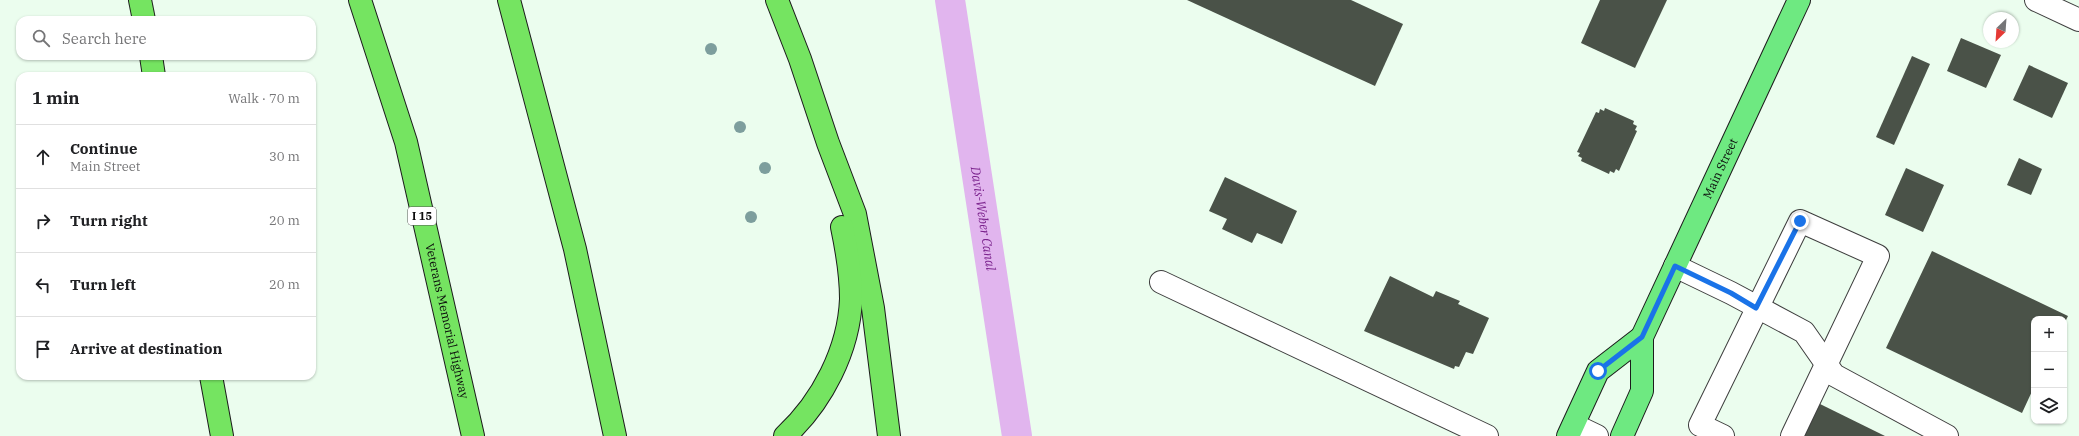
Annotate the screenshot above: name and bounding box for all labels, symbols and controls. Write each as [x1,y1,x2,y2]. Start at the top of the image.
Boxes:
north arrow [1983,12,2019,48]
search box [16,16,316,60]
icon: search [30,27,52,49]
text: Search here [62,29,147,48]
text: 1 min [32,87,80,109]
text: Walk · 70 m [228,90,300,107]
street label: Main Street [1699,136,1741,201]
text: Continue [70,139,137,158]
icon: ahead [32,146,54,168]
text: 30 m [269,148,300,165]
text: Main Street [70,158,140,175]
water label: Davis-Weber Canal [967,164,1000,272]
road number: I 15 [408,207,436,225]
icon: right [32,210,54,232]
text: Turn right [70,211,148,230]
text: 20 m [269,212,300,229]
route end [1791,212,1809,230]
street label: Veterans Memorial Highway [422,242,472,401]
icon: left [32,274,54,296]
text: Turn left [70,275,136,294]
text: 20 m [269,276,300,293]
map controls [2031,316,2067,424]
button: + [2031,316,2067,352]
icon: arrive [32,338,54,360]
text: Arrive at destination [70,339,222,358]
button: − [2031,352,2067,388]
route start [1589,362,1607,380]
button: layers [2031,388,2067,424]

